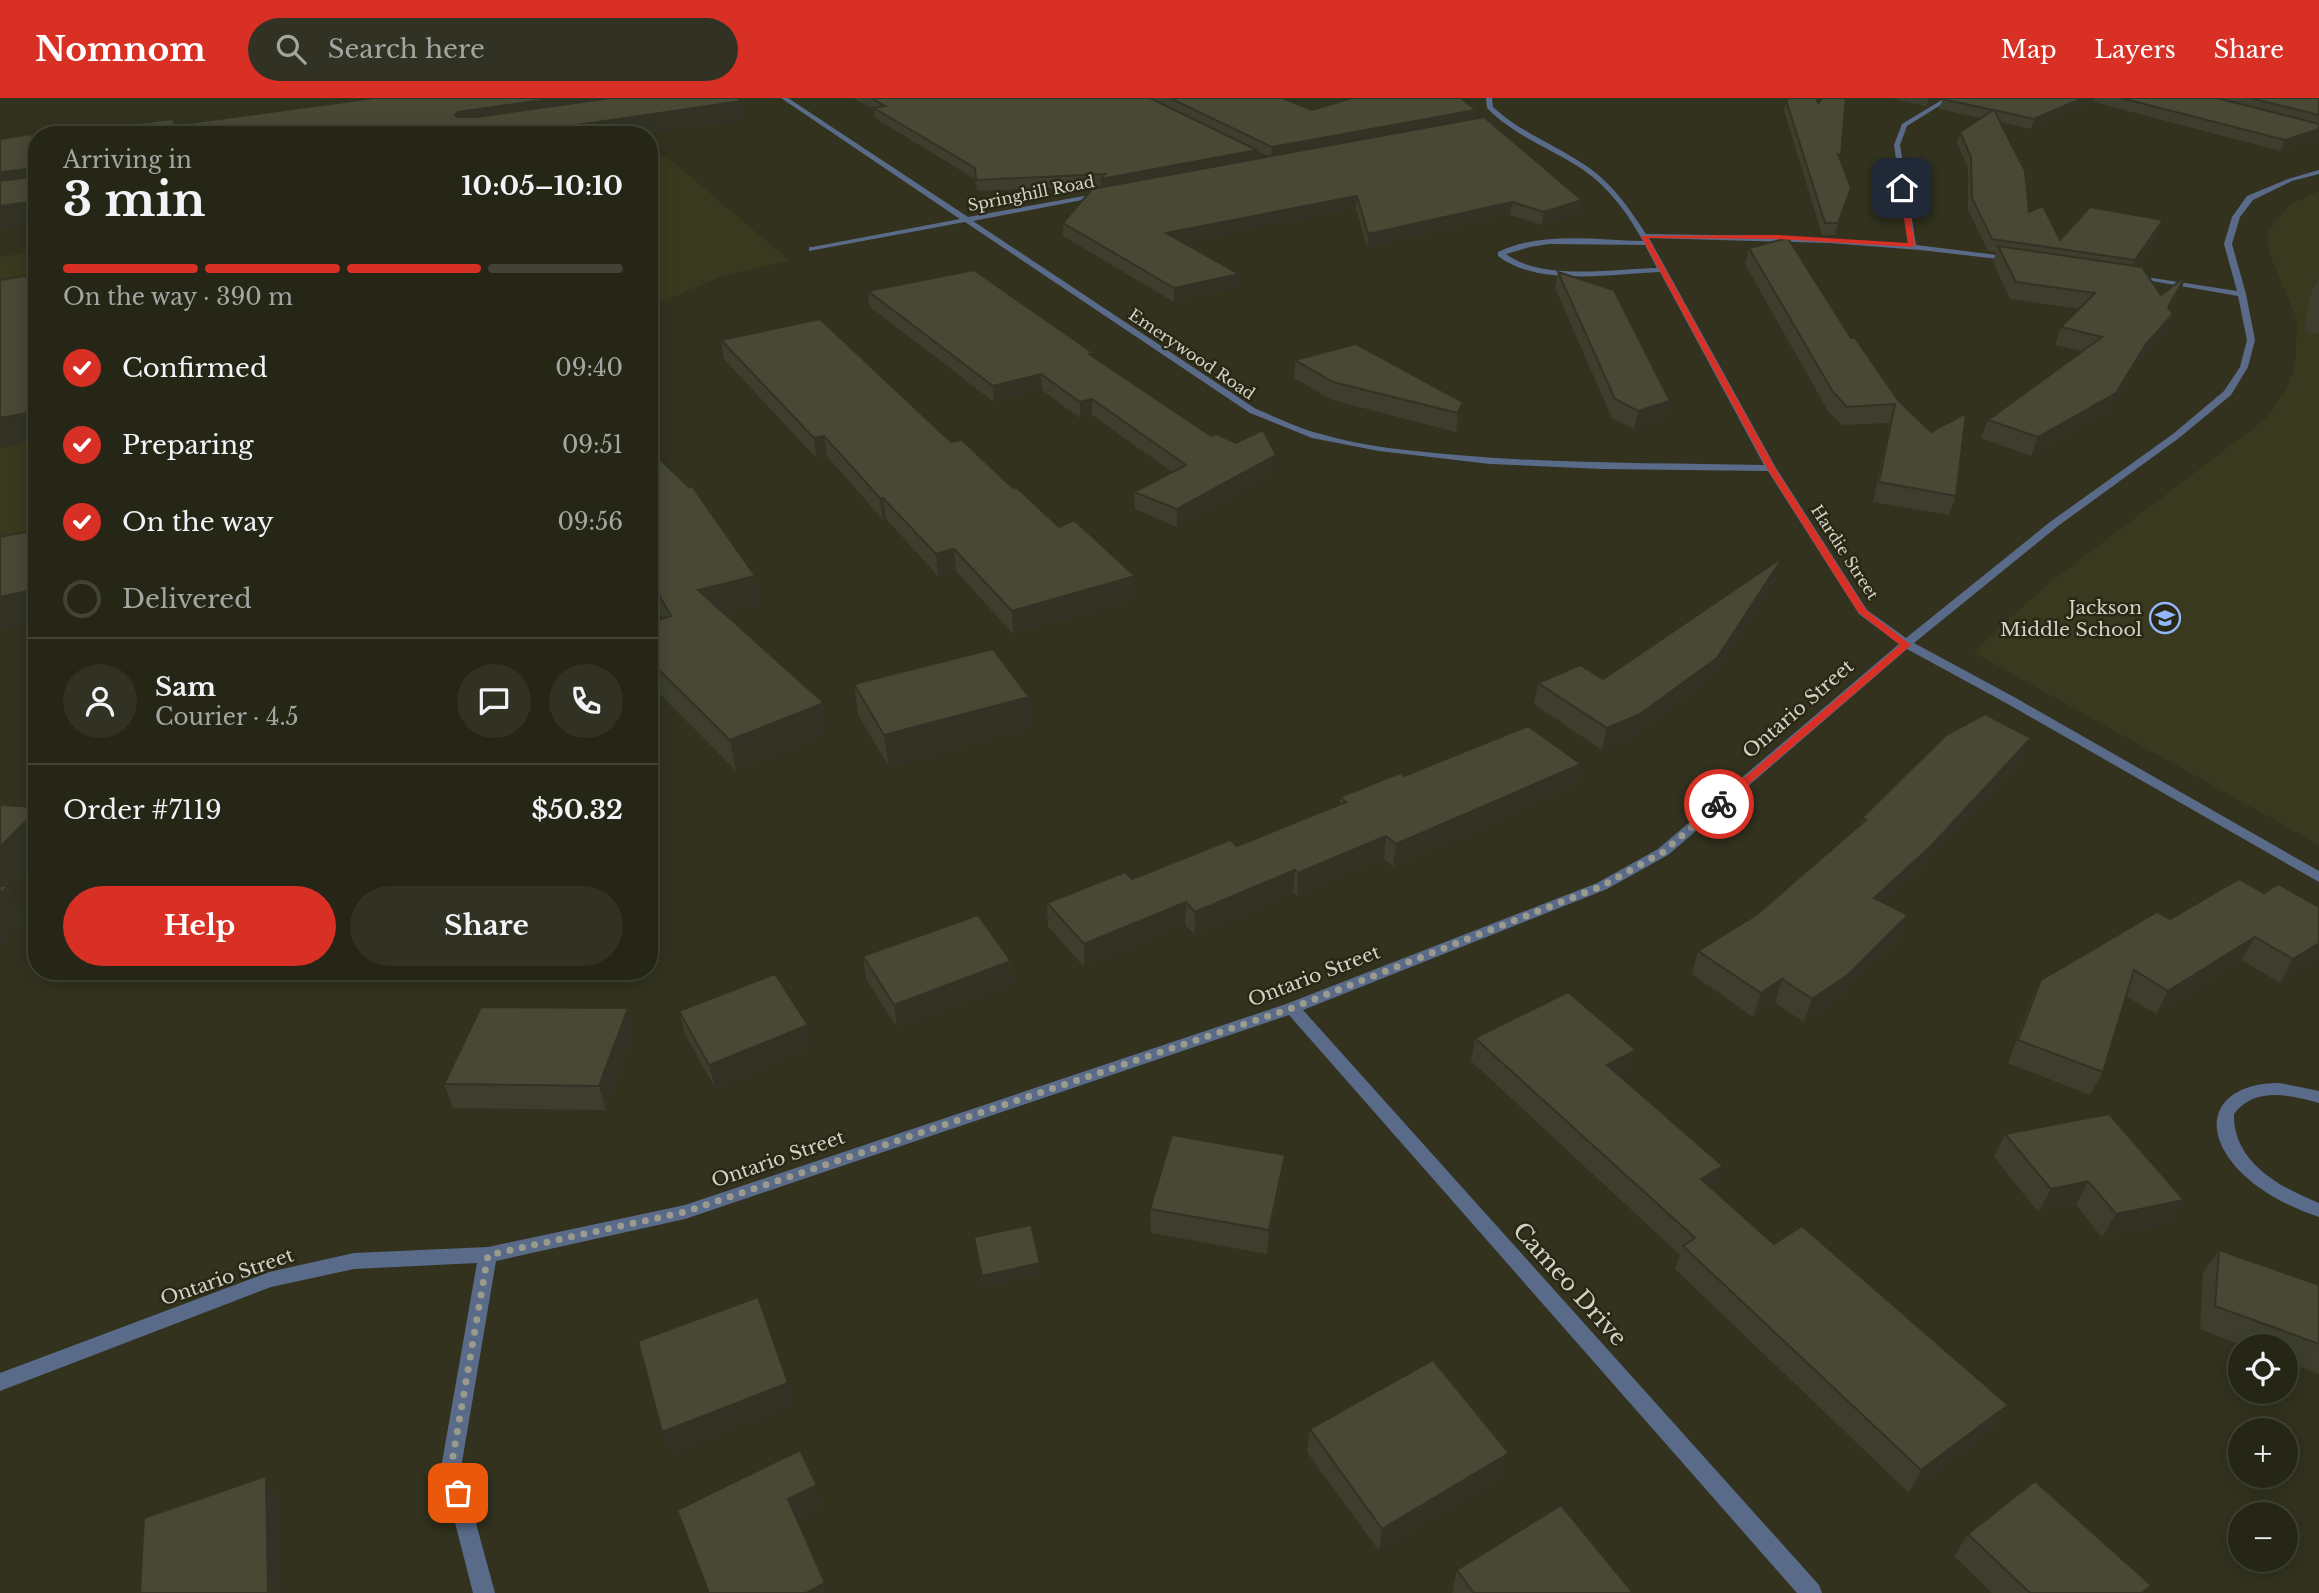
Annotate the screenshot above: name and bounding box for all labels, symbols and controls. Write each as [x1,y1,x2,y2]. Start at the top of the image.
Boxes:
search box [248,18,738,81]
text: Nomnom [35,29,206,70]
icon: search [272,30,310,68]
text: Search here [328,33,485,65]
text: Map [2001,35,2057,64]
text: Layers [2095,35,2176,64]
text: Share [2214,35,2284,64]
text: Arriving in [63,146,192,174]
pin [1872,158,1932,218]
icon: home [1883,169,1921,207]
text: 10:05–10:10 [461,170,623,202]
text: 3 min [63,171,205,228]
street label: Springhill Road [966,171,1096,215]
text: On the way · 390 m [63,283,293,311]
street label: Emerywood Road [1125,304,1259,404]
icon: check [63,349,101,387]
text: Confirmed [122,352,267,384]
text: 09:40 [555,354,623,382]
icon: check [63,426,101,464]
text: Preparing [122,429,254,461]
text: 09:51 [562,431,623,459]
street label: Hardie Street [1807,501,1883,603]
icon: check [63,503,101,541]
text: On the way [122,506,274,538]
text: 09:56 [557,508,623,536]
text: Delivered [122,583,252,615]
place label: Jackson Middle School [2000,596,2142,641]
school or university icon: Jackson Middle School [2148,601,2182,635]
street label: Ontario Street [1738,654,1859,763]
button: person [63,664,137,738]
button: chat [457,664,531,738]
button: phone [549,664,623,738]
text: Sam [155,671,216,703]
text: Courier · 4.5 [155,703,299,731]
courier [1684,769,1754,839]
icon: bike [1700,785,1738,823]
text: Order #7119 [63,794,222,826]
text: $50.32 [531,794,623,826]
button: Help [63,886,336,966]
button: Share [350,886,623,966]
street label: Ontario Street [1245,940,1384,1012]
street label: Ontario Street [708,1125,848,1193]
street label: Cameo Drive [1507,1217,1633,1351]
street label: Ontario Street [157,1243,297,1311]
map controls [2228,1334,2298,1572]
button: locate [2228,1334,2298,1404]
button: + [2228,1418,2298,1488]
pin [428,1463,488,1523]
icon: bag [439,1474,477,1512]
button: − [2228,1502,2298,1572]

